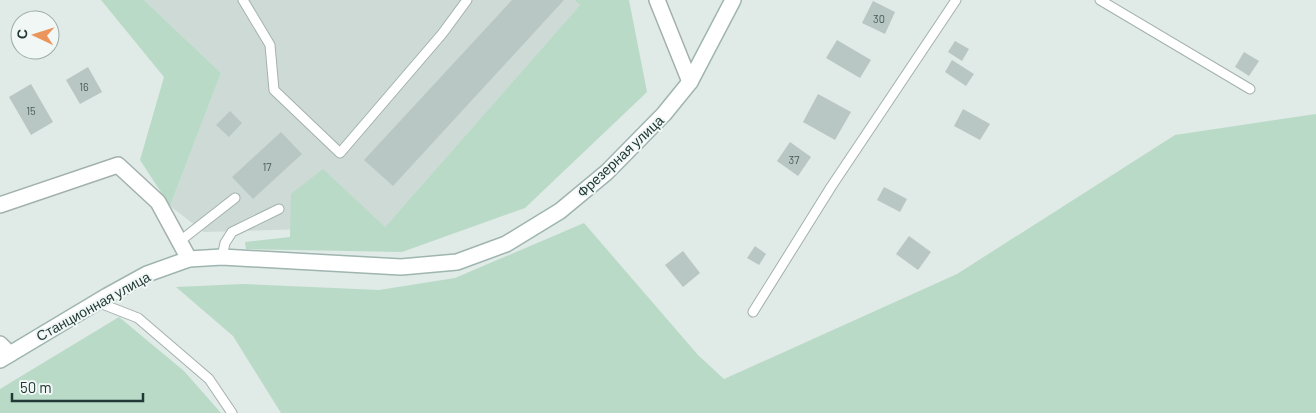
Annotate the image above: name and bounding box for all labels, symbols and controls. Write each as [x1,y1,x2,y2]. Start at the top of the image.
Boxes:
north arrow [10,10,60,60]
house number: 30 [873,12,885,25]
text: С [13,28,30,40]
house number: 16 [79,80,89,93]
house number: 15 [26,104,36,117]
street label: Фрезерная улица [573,111,667,200]
house number: 37 [789,153,799,166]
house number: 17 [262,160,272,173]
street label: Станционная улица [33,268,153,344]
scale bar [12,370,144,402]
text: 50 m [20,378,52,396]

